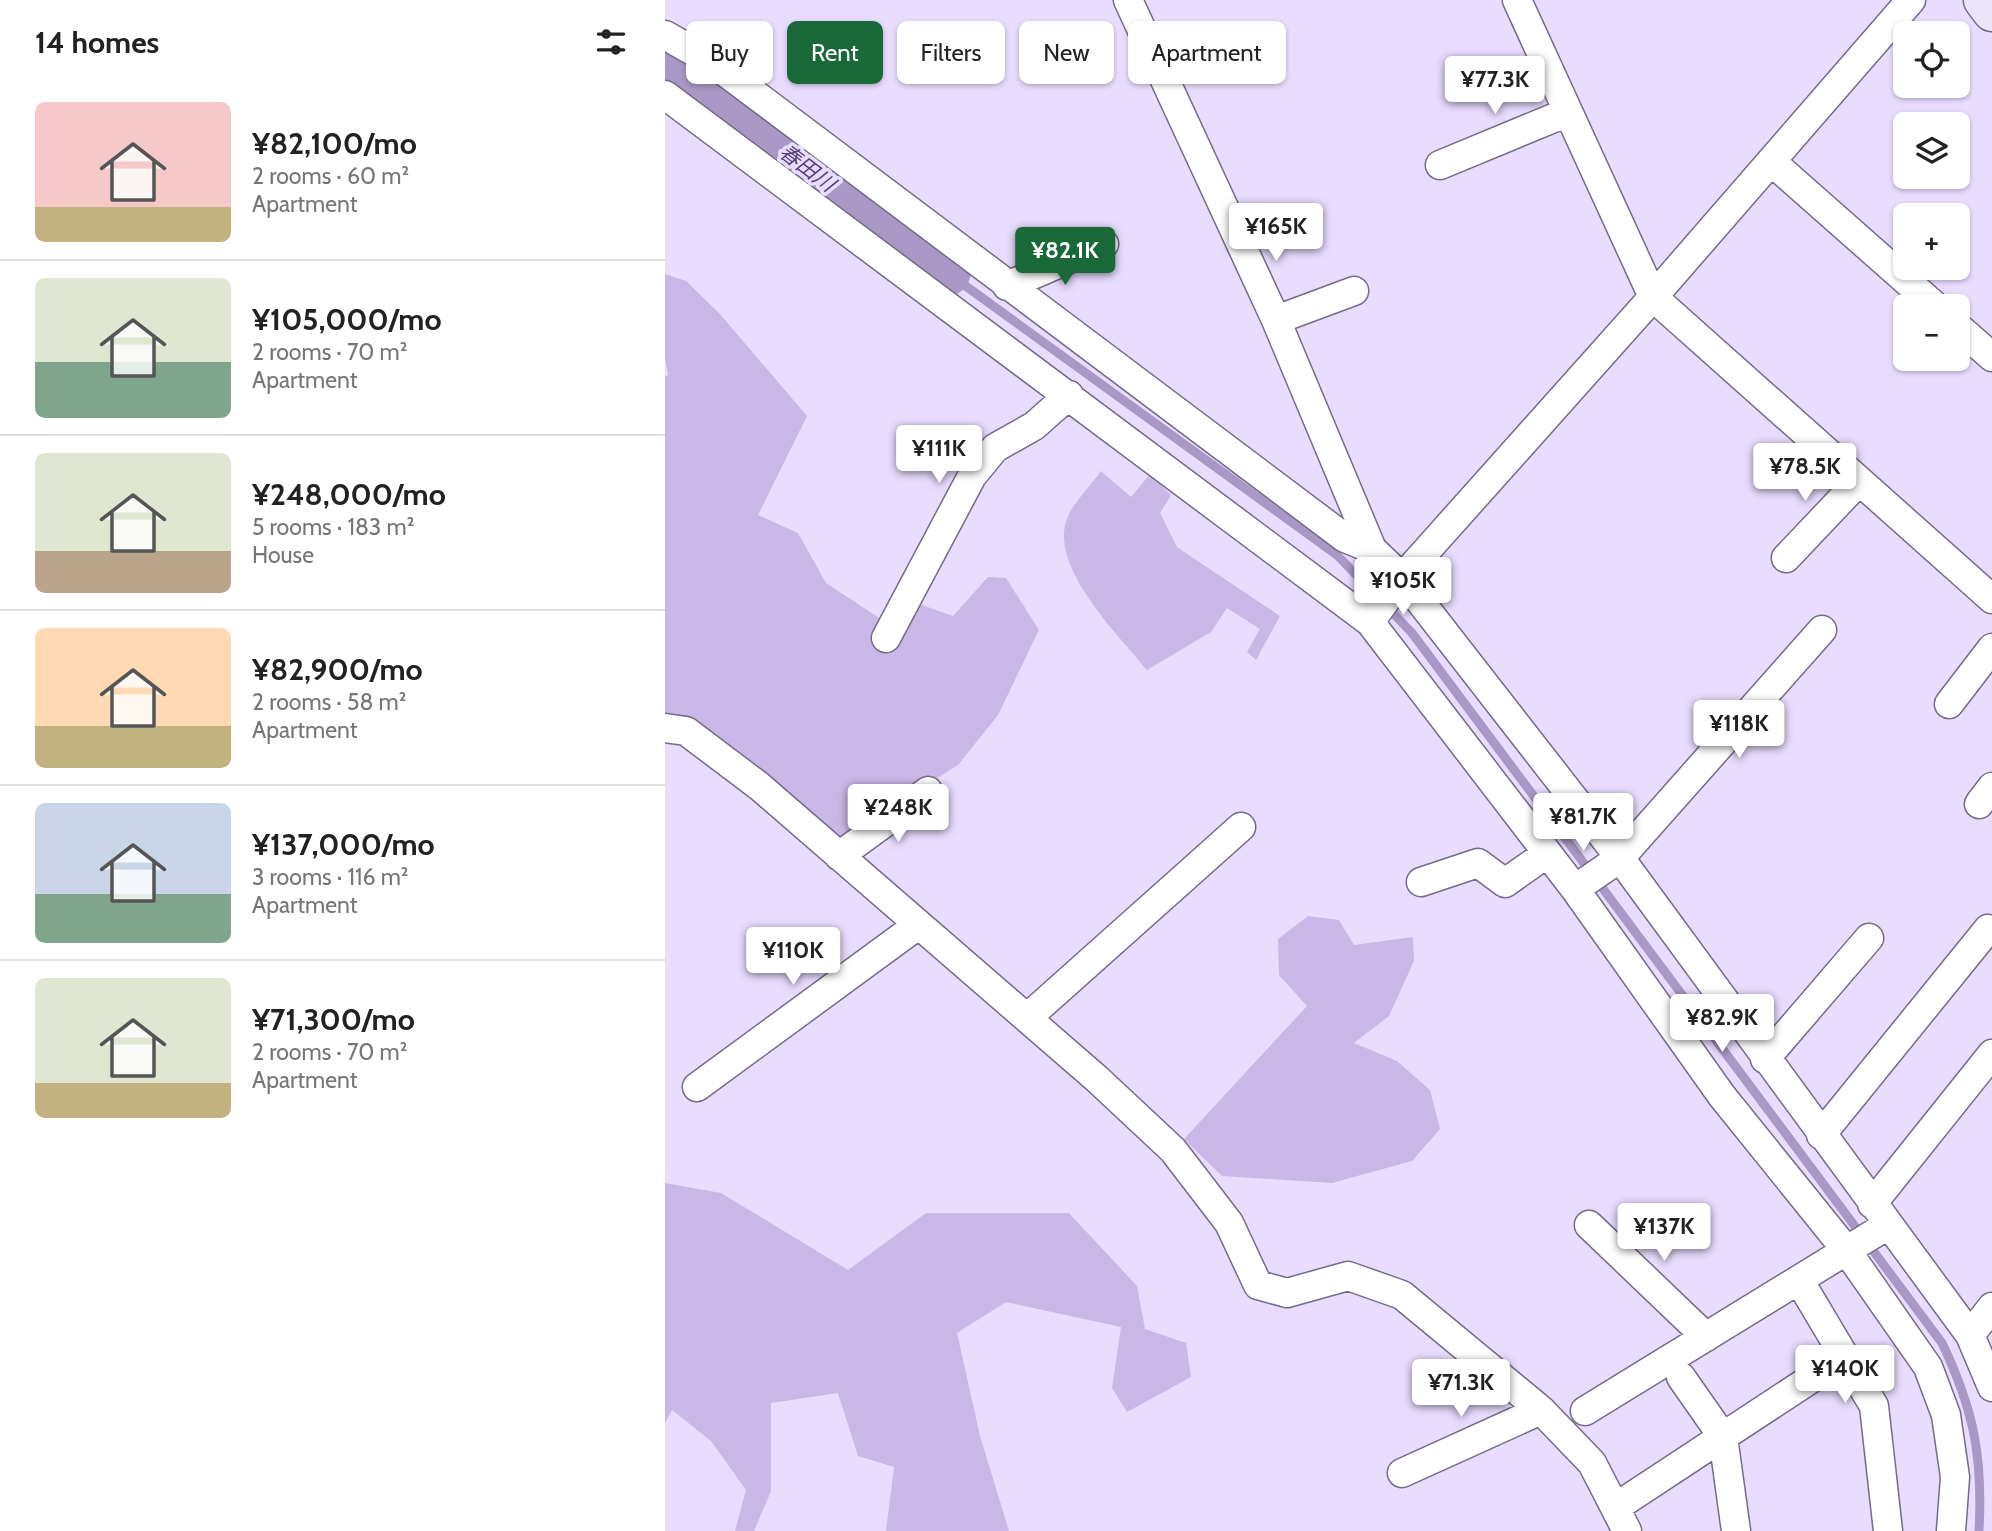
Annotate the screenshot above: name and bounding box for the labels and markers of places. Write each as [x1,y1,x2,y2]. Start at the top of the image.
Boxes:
pin: ¥77.3K [1438,57,1552,116]
pin: ¥165K [1227,204,1325,263]
pin: ¥82.1K [1008,228,1122,287]
pin: ¥111K [890,426,988,485]
pin: ¥78.5K [1748,444,1862,503]
pin: ¥105K [1354,558,1452,617]
pin: ¥118K [1690,700,1788,760]
pin: ¥248K [849,784,947,844]
pin: ¥81.7K [1526,794,1640,853]
pin: ¥110K [744,928,842,987]
pin: ¥82.9K [1665,995,1779,1054]
pin: ¥137K [1615,1204,1713,1263]
pin: ¥140K [1796,1346,1894,1405]
pin: ¥71.3K [1404,1360,1518,1419]

